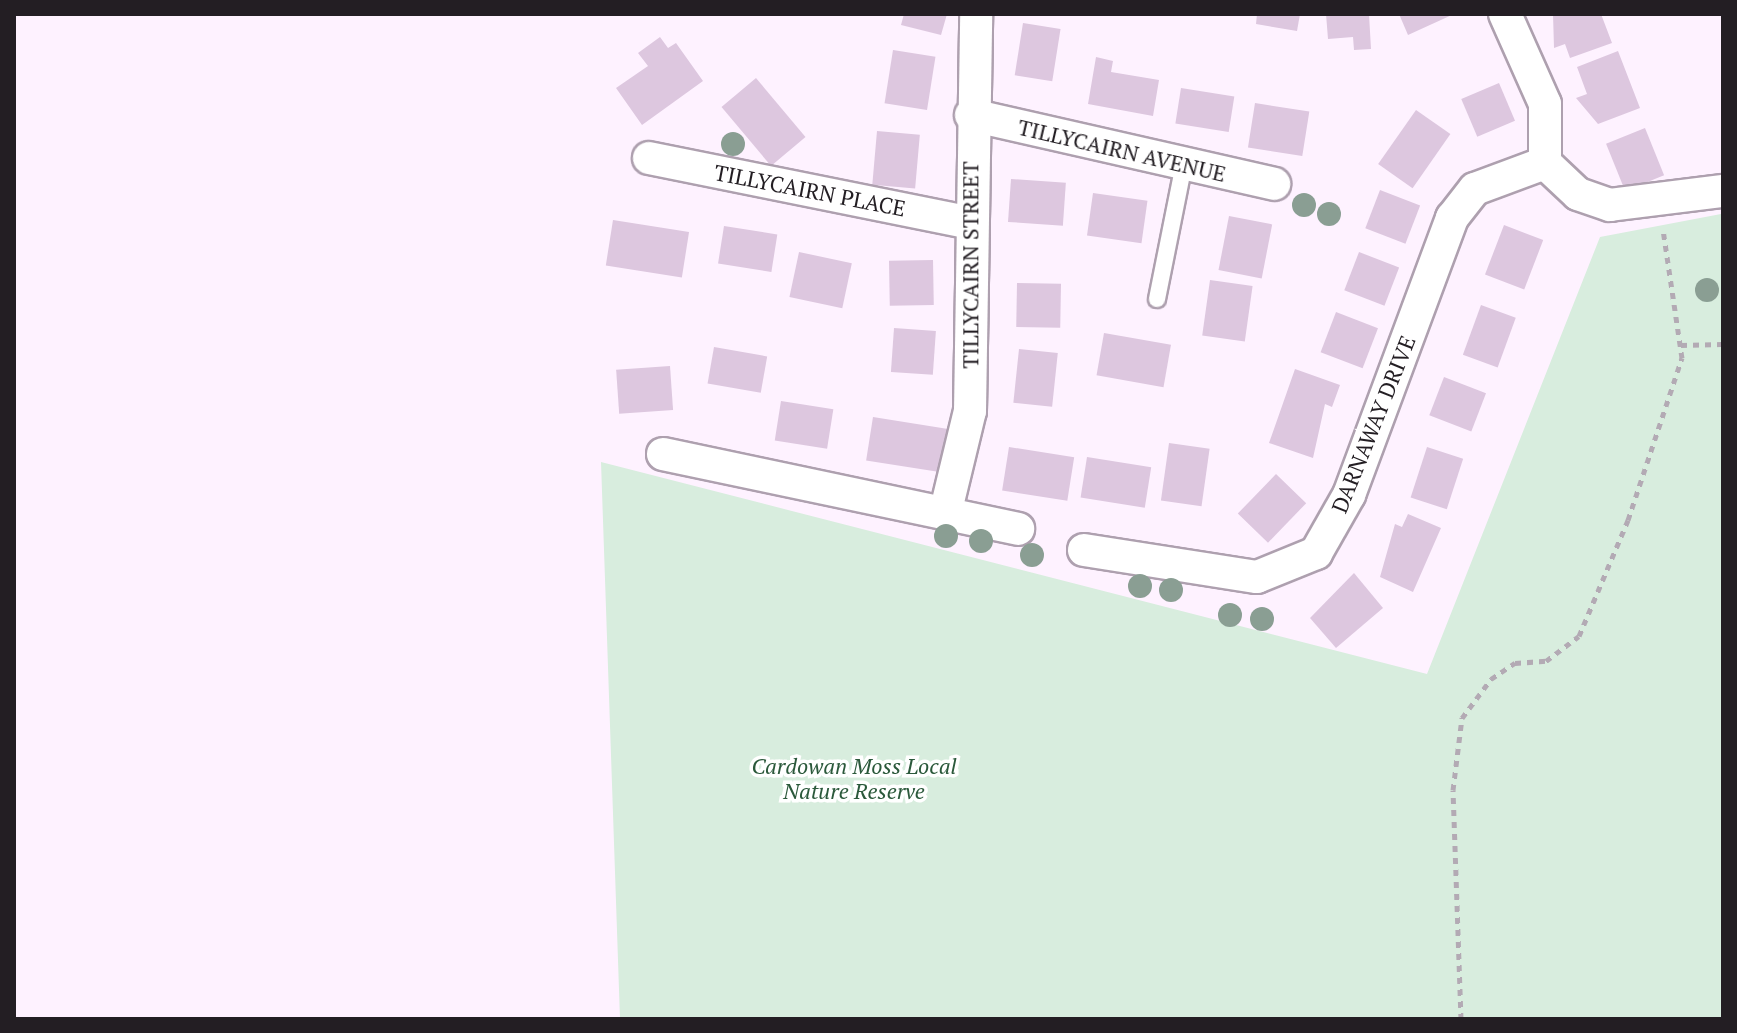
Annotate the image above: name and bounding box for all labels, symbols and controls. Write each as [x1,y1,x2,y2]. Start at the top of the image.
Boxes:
street label: TILLYCAIRN AVENUE [1015,113,1229,187]
street label: TILLYCAIRN PLACE [712,158,908,222]
street label: TILLYCAIRN STREET [957,161,983,369]
street label: DARNAWAY DRIVE [1325,332,1421,516]
park label: Cardowan Moss Local Nature Reserve [751,752,957,804]

